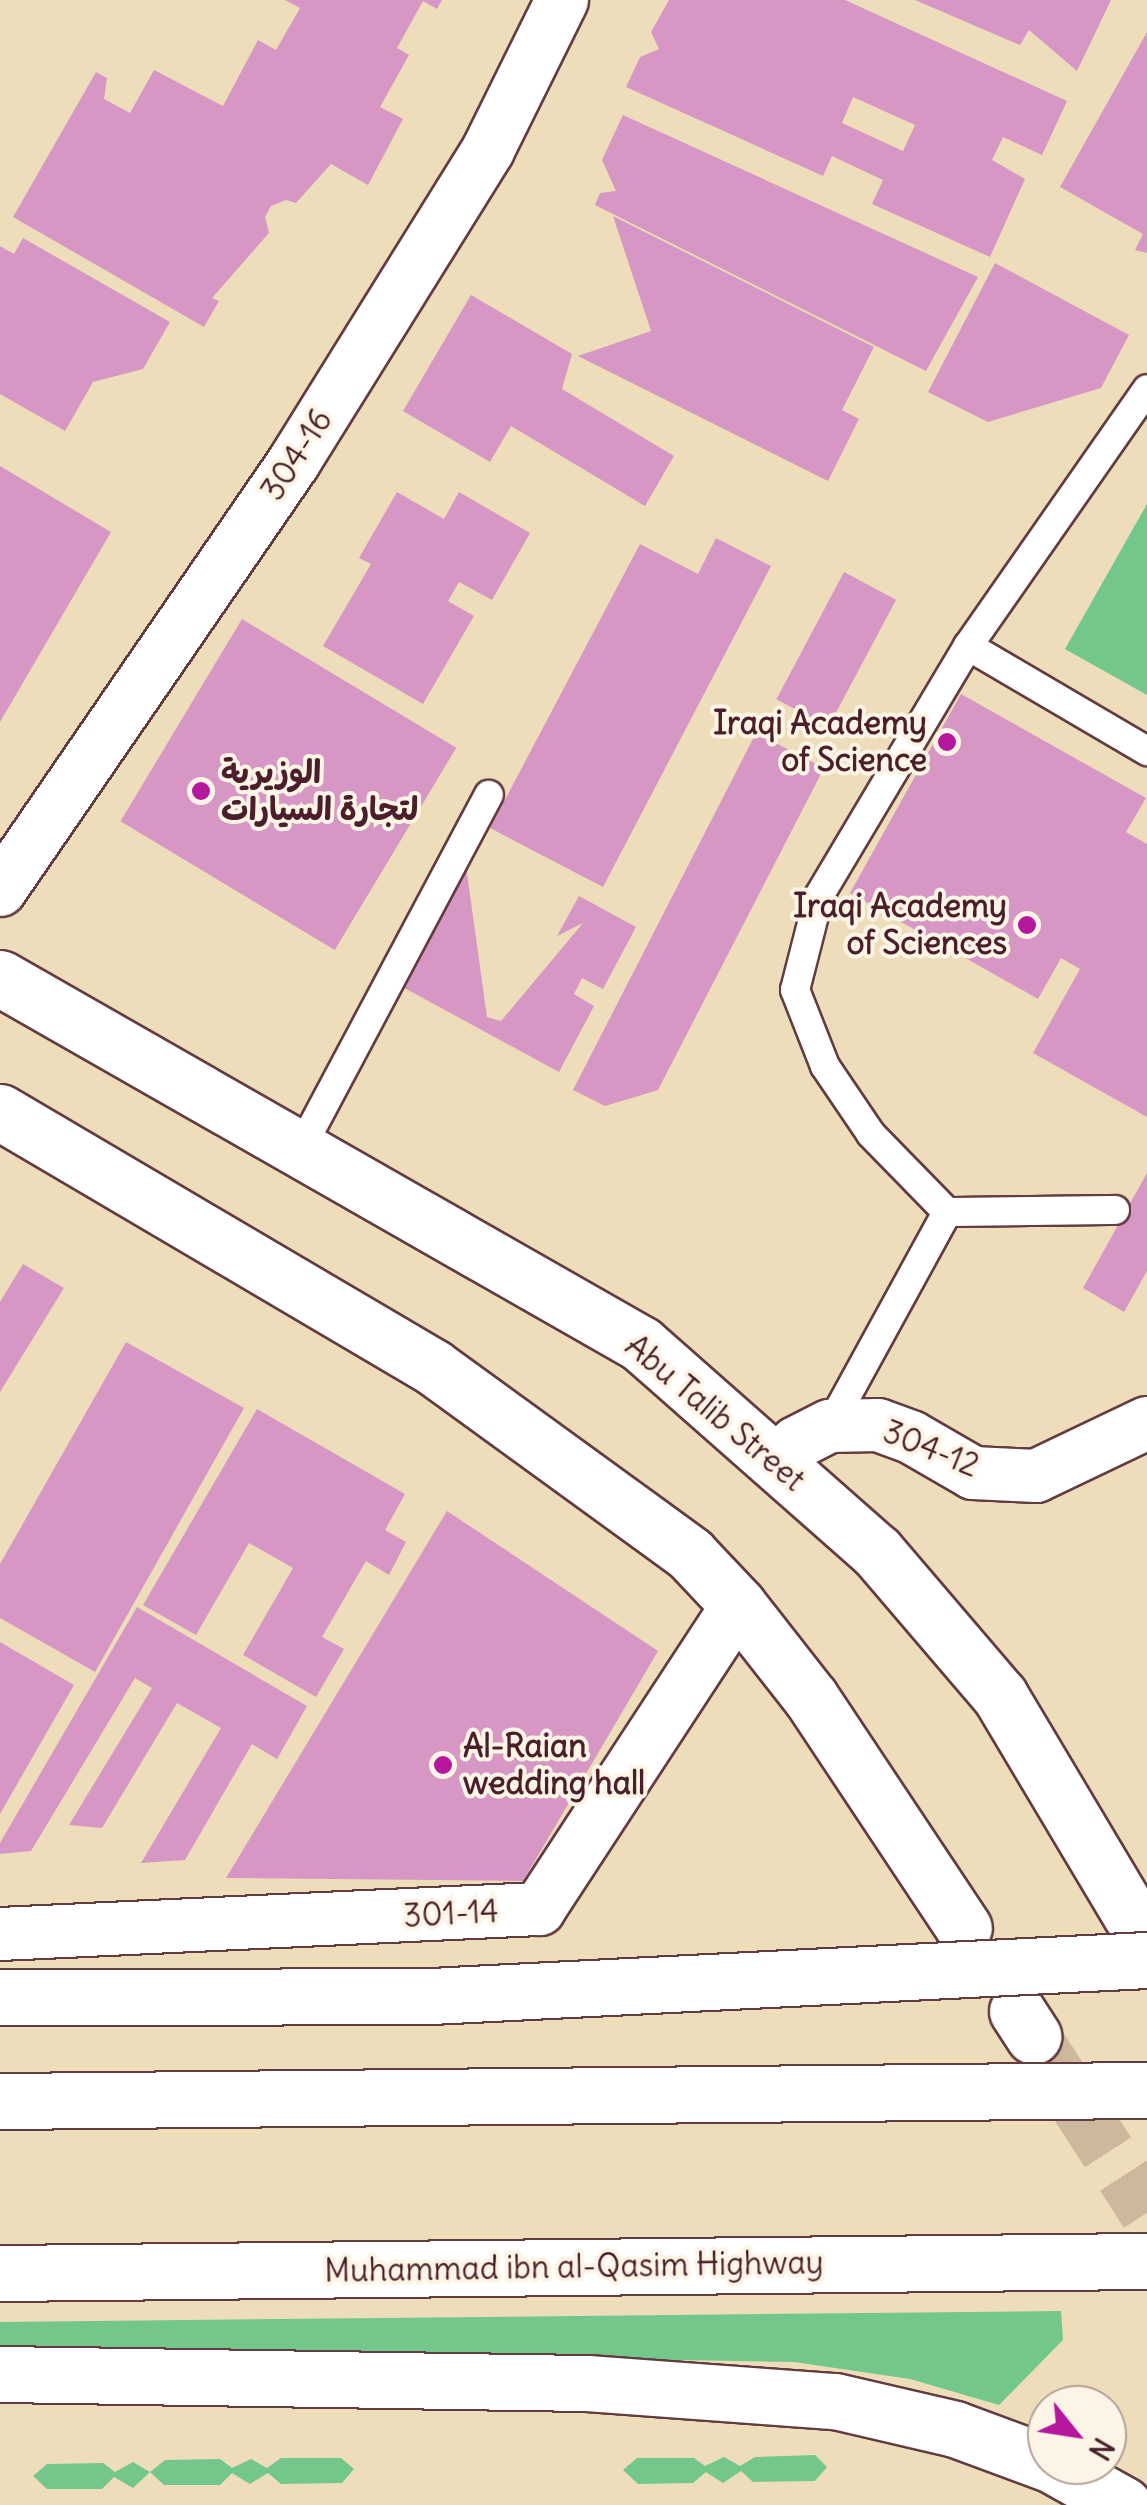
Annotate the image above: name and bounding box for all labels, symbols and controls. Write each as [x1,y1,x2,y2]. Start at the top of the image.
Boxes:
street label: 304-16 [253,402,341,508]
place label: Iraqi Academy of Science [713,705,927,780]
marker: Iraqi Academy of Science [936,731,958,753]
place label: الوزيرية لتجارة السيارات [221,754,418,829]
marker: الوزيرية لتجارة السيارات [190,780,212,802]
place label: Iraqi Academy of Sciences [793,888,1007,963]
marker: Iraqi Academy of Sciences [1016,914,1038,936]
street label: Abu Talib Street [617,1327,813,1499]
street label: 304-12 [877,1412,985,1486]
place label: Al-Raian wedding hall [463,1728,645,1803]
marker: Al-Raian wedding hall [432,1754,454,1776]
street label: 301-14 [402,1892,500,1936]
street label: Muhammad ibn al-Qasim Highway [324,2243,824,2291]
north arrow [1027,2385,1127,2485]
text: N [1081,2432,1122,2466]

